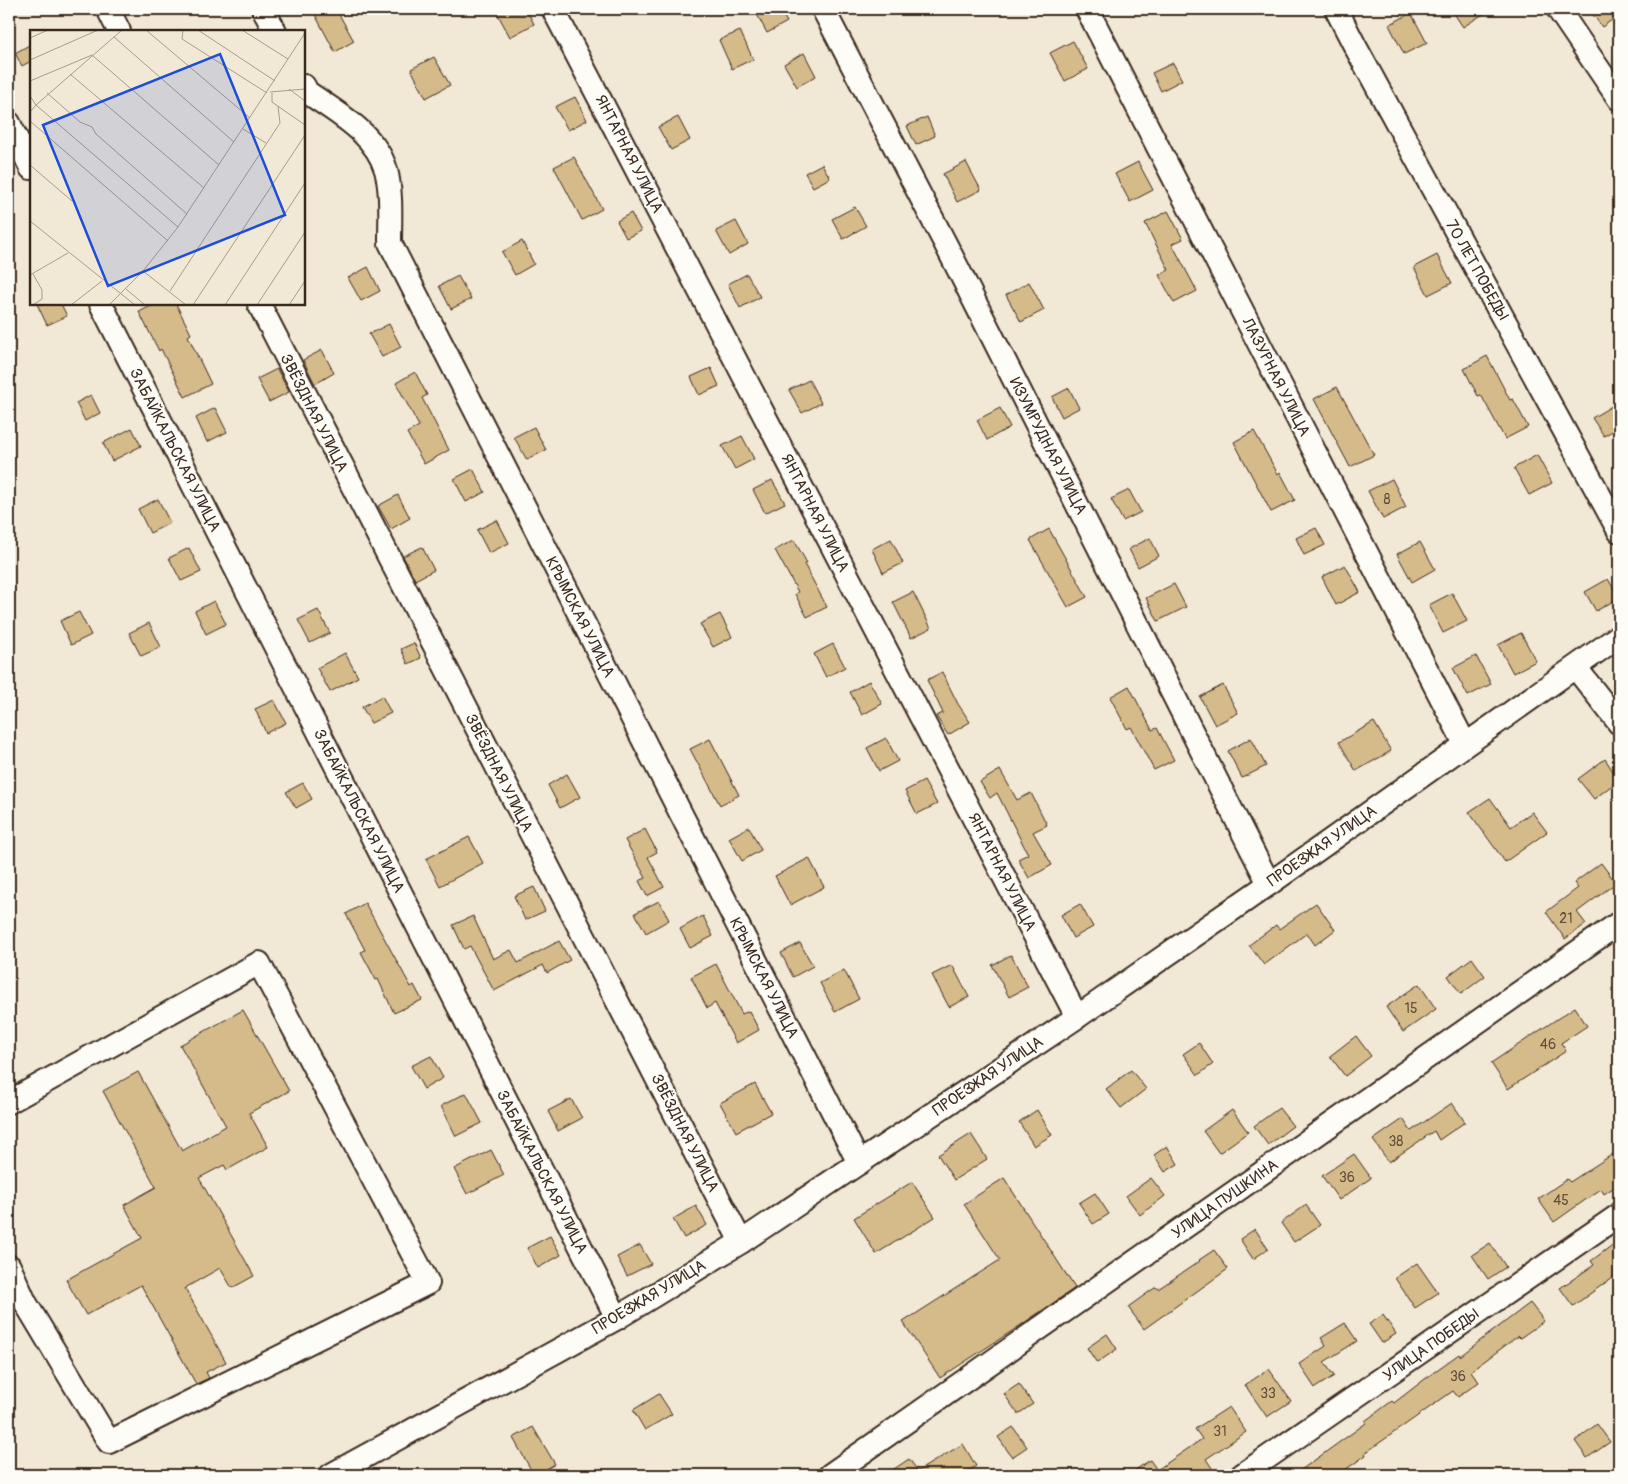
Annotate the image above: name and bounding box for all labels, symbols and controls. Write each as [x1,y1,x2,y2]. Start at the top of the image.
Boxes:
inset map [30,30,305,305]
street label: ЯНТАРНАЯ УЛИЦА [590,91,668,217]
street label: 70 ЛЕТ ПОБЕДЫ [1441,216,1513,324]
street label: ЛАЗУРНАЯ УЛИЦА [1237,313,1315,440]
street label: ЗВЁЗДНАЯ УЛИЦА [276,351,352,475]
street label: ЗАБАЙКАЛЬСКАЯ УЛИЦА [125,365,225,535]
street label: ИЗУМРУДНАЯ УЛИЦА [1005,374,1091,518]
street label: ЯНТАРНАЯ УЛИЦА [776,450,854,576]
house number: 8 [1383,491,1391,508]
street label: КРЫМСКАЯ УЛИЦА [541,553,619,681]
street label: ЗВЁЗДНАЯ УЛИЦА [461,711,537,835]
street label: ЗАБАЙКАЛЬСКАЯ УЛИЦА [309,726,409,896]
street label: ПРОЕЗЖАЯ УЛИЦА [1263,801,1381,891]
street label: ЯНТАРНАЯ УЛИЦА [963,809,1041,935]
house number: 21 [1559,910,1573,927]
street label: КРЫМСКАЯ УЛИЦА [725,914,803,1042]
house number: 15 [1404,1000,1418,1017]
street label: ПРОЕЗЖАЯ УЛИЦА [929,1032,1047,1120]
house number: 46 [1540,1036,1556,1053]
street label: ЗВЁЗДНАЯ УЛИЦА [647,1071,723,1195]
street label: ЗАБАЙКАЛЬСКАЯ УЛИЦА [492,1087,592,1257]
house number: 38 [1389,1133,1403,1150]
street label: УЛИЦА ПУШКИНА [1168,1155,1282,1243]
house number: 36 [1339,1169,1355,1186]
house number: 45 [1553,1192,1569,1209]
street label: ПРОЕЗЖАЯ УЛИЦА [589,1255,709,1339]
street label: УЛИЦА ПОБЕДЫ [1379,1304,1483,1386]
house number: 36 [1450,1368,1466,1385]
house number: 33 [1260,1385,1276,1402]
house number: 31 [1213,1423,1227,1440]

